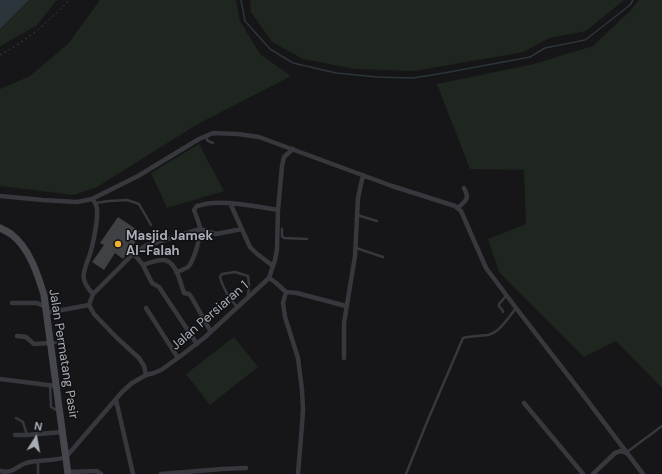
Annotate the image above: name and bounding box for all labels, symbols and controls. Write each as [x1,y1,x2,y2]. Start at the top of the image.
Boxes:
place label: Masjid Jamek Al-Falah [126,229,213,260]
marker: Masjid Jamek Al-Falah [113,239,123,249]
street label: Jalan Persiaran 1 [168,278,252,354]
street label: Jalan Permatang Pasir [45,288,81,420]
north arrow [16,418,56,458]
text: N [33,419,44,434]

